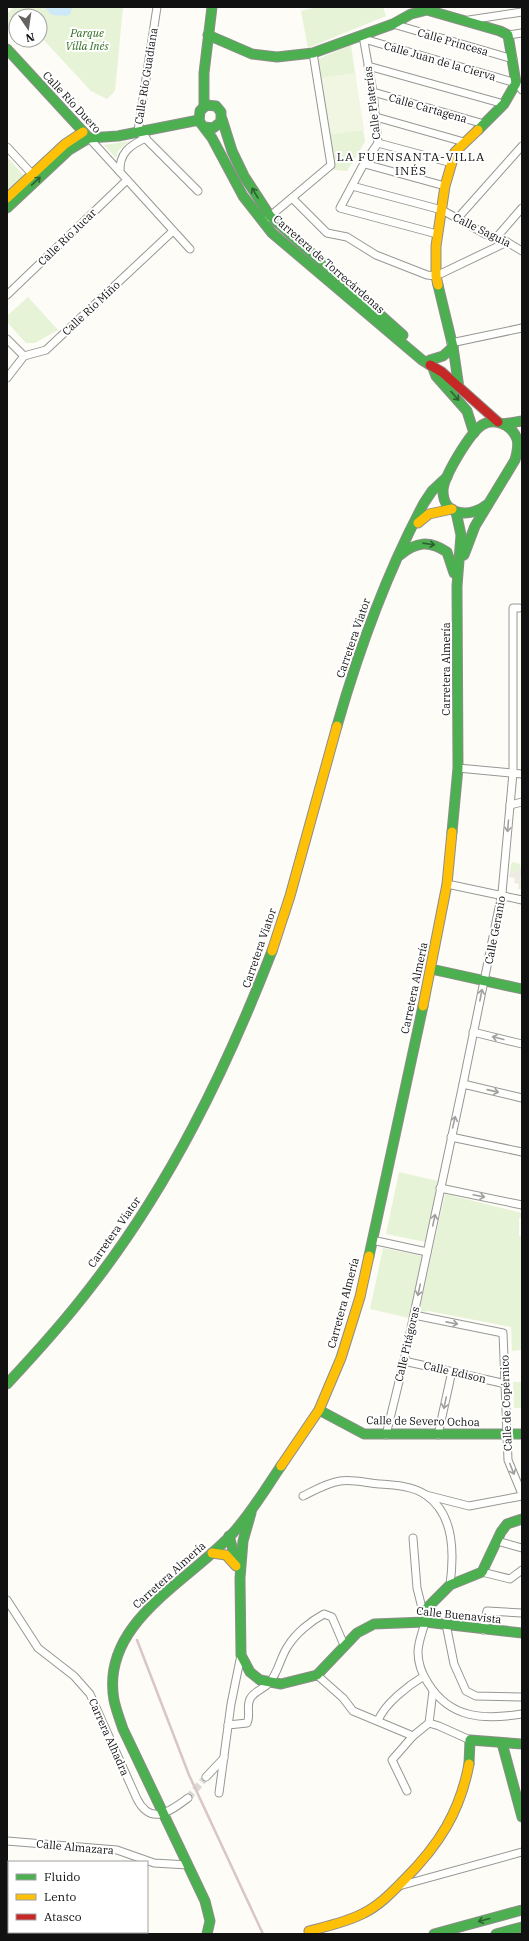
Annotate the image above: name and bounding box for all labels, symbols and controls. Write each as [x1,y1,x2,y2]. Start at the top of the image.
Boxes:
north arrow [8,8,48,48]
street label: Calle Princesa [416,25,490,59]
park label: Parque Villa Inés [65,26,109,53]
street label: Calle Río Guadiana [131,27,161,125]
text: N [24,30,36,46]
street label: Calle Juan de la Cierva [382,38,498,84]
street label: Calle Platerías [361,66,383,140]
street label: Calle Río Duero [40,68,104,136]
street label: Calle Cartagena [387,90,469,126]
district label: LA FUENSANTA-VILLA INÉS [337,149,485,178]
one-way arrow [30,177,41,186]
one-way arrow [250,187,258,199]
street label: Calle Río Jucar [35,205,99,268]
street label: Calle Saguia [451,210,513,250]
street label: Carretera de Torrecárdenas [270,212,388,316]
street label: Calle Río Miño [59,278,123,338]
one-way arrow [450,391,460,401]
one-way arrow [422,540,435,548]
street label: Carretera Viator [333,596,373,680]
street label: Carretera Almería [439,622,453,716]
one-way arrow [505,819,512,832]
street label: Calle Geranio [481,895,509,965]
street label: Carretera Viator [239,906,279,990]
street label: Carretera Almería [397,941,431,1035]
one-way arrow [477,989,485,1002]
one-way arrow [492,1034,505,1041]
one-way arrow [486,1088,499,1096]
one-way arrow [451,1116,459,1129]
one-way arrow [472,1192,485,1200]
street label: Carretera Viator [84,1194,144,1270]
one-way arrow [430,1214,438,1227]
street label: Carretera Almería [324,1256,362,1350]
one-way arrow [414,1284,422,1297]
street label: Calle Pitágoras [392,1305,422,1383]
one-way arrow [445,1319,458,1327]
street label: Calle de Copérnico [497,1355,515,1451]
street label: Calle Edison [422,1358,488,1386]
one-way arrow [440,1396,448,1409]
street label: Calle de Severo Ochoa [366,1413,480,1429]
one-way arrow [509,1463,516,1475]
street label: Carretera Almería [130,1539,208,1611]
street label: Calle Buenavista [416,1604,502,1626]
street label: Carrera Alhadra [86,1696,132,1778]
street label: Calle Almazara [36,1837,114,1857]
legend [8,1861,148,1933]
text: Fluido [44,1869,81,1884]
text: Lento [44,1889,76,1904]
text: Atasco [44,1909,82,1924]
one-way arrow [478,1917,491,1924]

